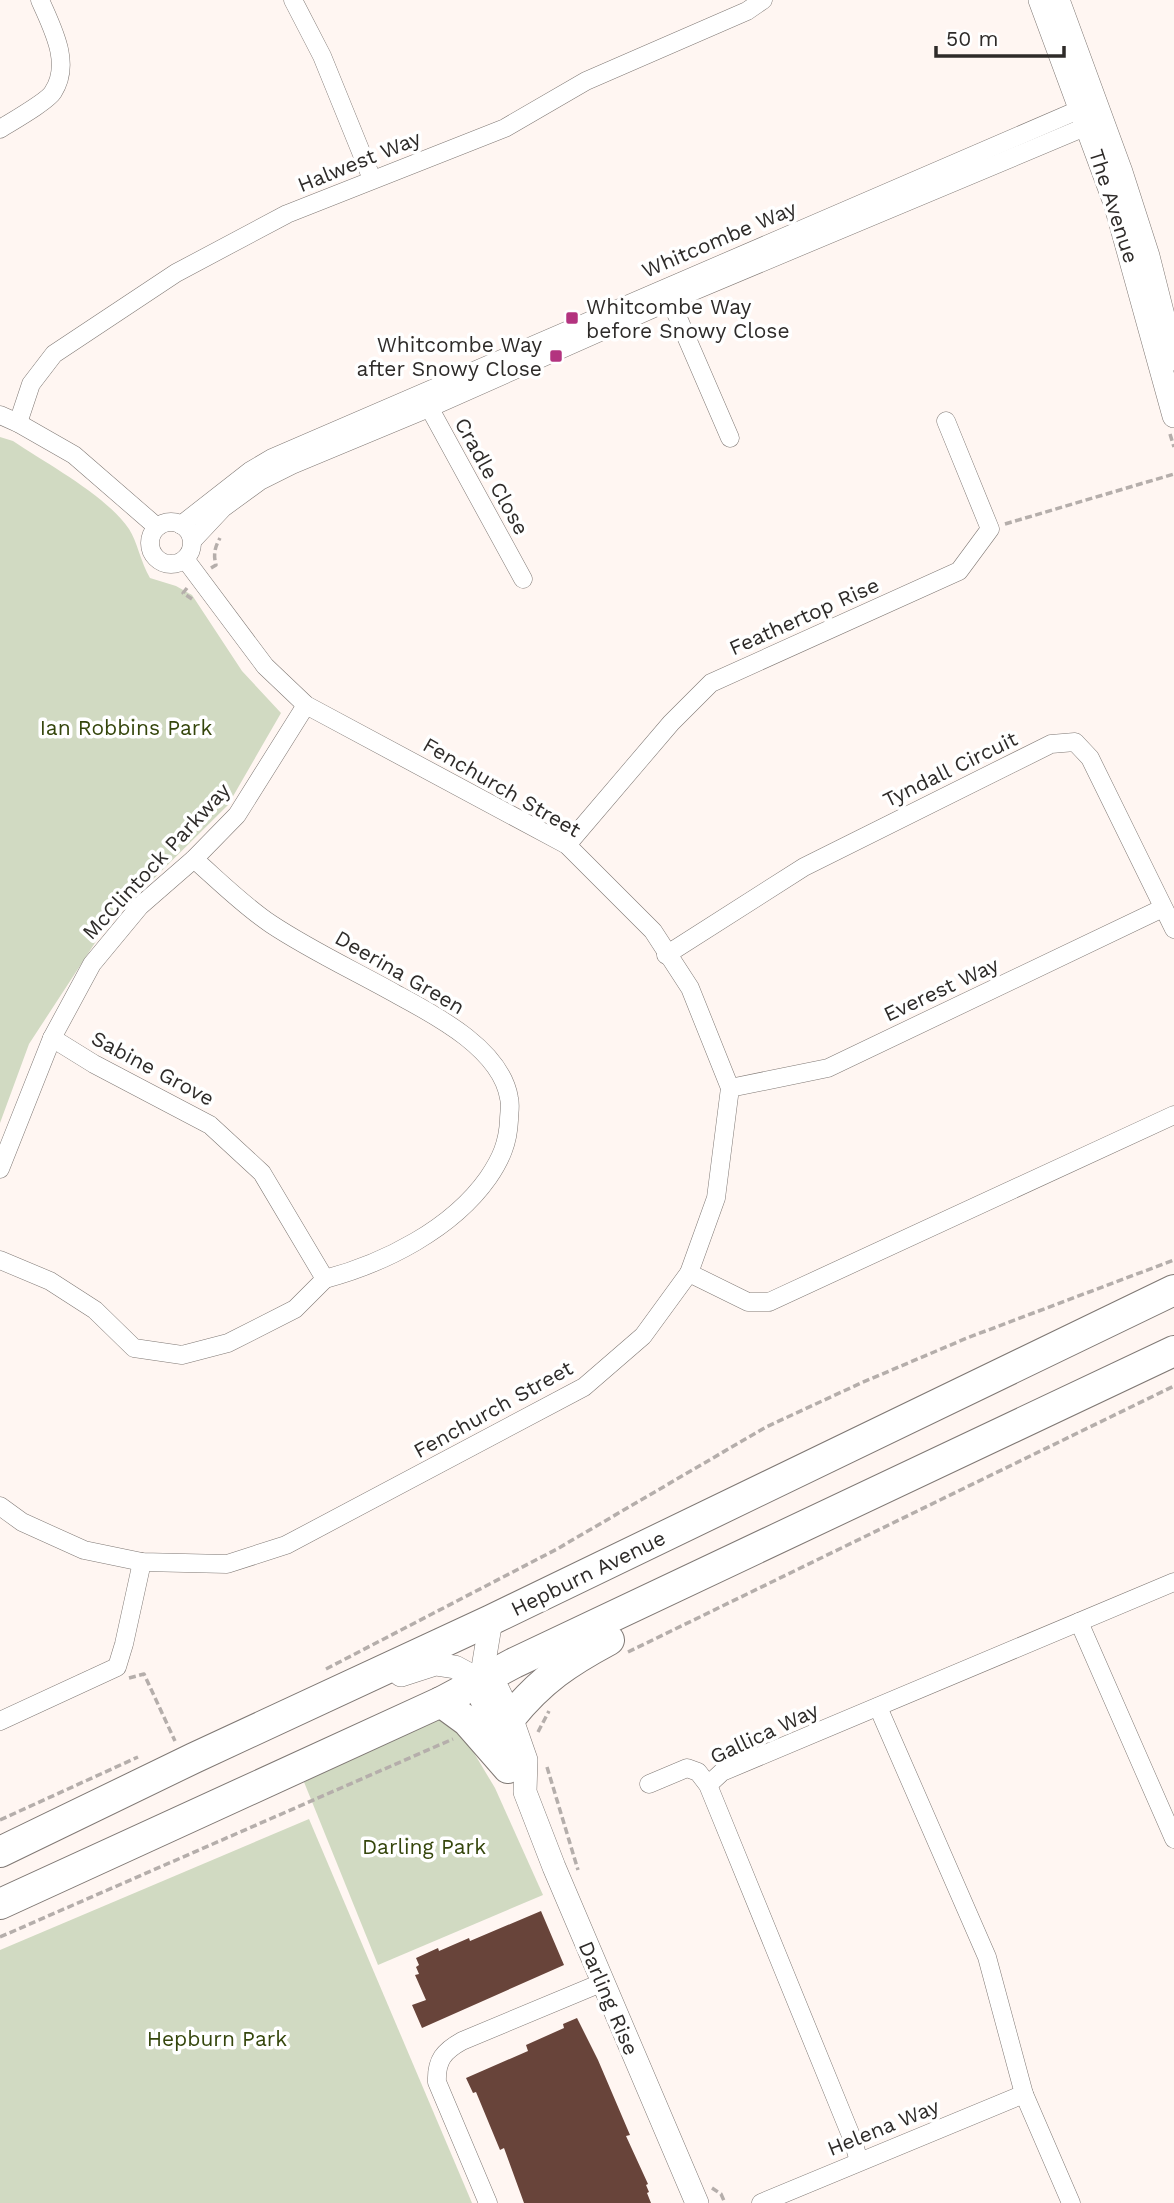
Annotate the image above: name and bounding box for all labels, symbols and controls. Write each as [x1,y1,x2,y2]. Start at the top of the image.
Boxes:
scale bar [936,14,1064,58]
text: 50 m [946,26,998,51]
street label: Halwest Way [294,125,424,197]
street label: The Avenue [1084,146,1144,266]
street label: Whitcombe Way [638,195,800,283]
place label: Whitcombe Way before Snowy Close [586,294,790,343]
marker: Whitcombe Way before Snowy Close [564,310,580,326]
place label: Whitcombe Way after Snowy Close [357,332,542,381]
marker: Whitcombe Way after Snowy Close [548,348,564,364]
street label: Cradle Close [450,413,534,539]
street label: Feathertop Rise [725,572,883,660]
park label: Ian Robbins Park [40,715,212,740]
street label: Tyndall Circuit [879,726,1021,812]
street label: Fenchurch Street [419,732,585,842]
street label: McClintock Parkway [77,777,235,945]
street label: Deerina Green [331,925,469,1019]
street label: Everest Way [879,951,1003,1027]
street label: Sabine Grove [87,1025,219,1111]
street label: Fenchurch Street [409,1355,577,1463]
street label: Hepburn Avenue [507,1525,669,1621]
street label: Gallica Way [706,1697,822,1769]
park label: Darling Park [362,1834,486,1859]
street label: Darling Rise [574,1937,644,2059]
park label: Hepburn Park [147,2026,287,2051]
street label: Helena Way [823,2093,943,2161]

